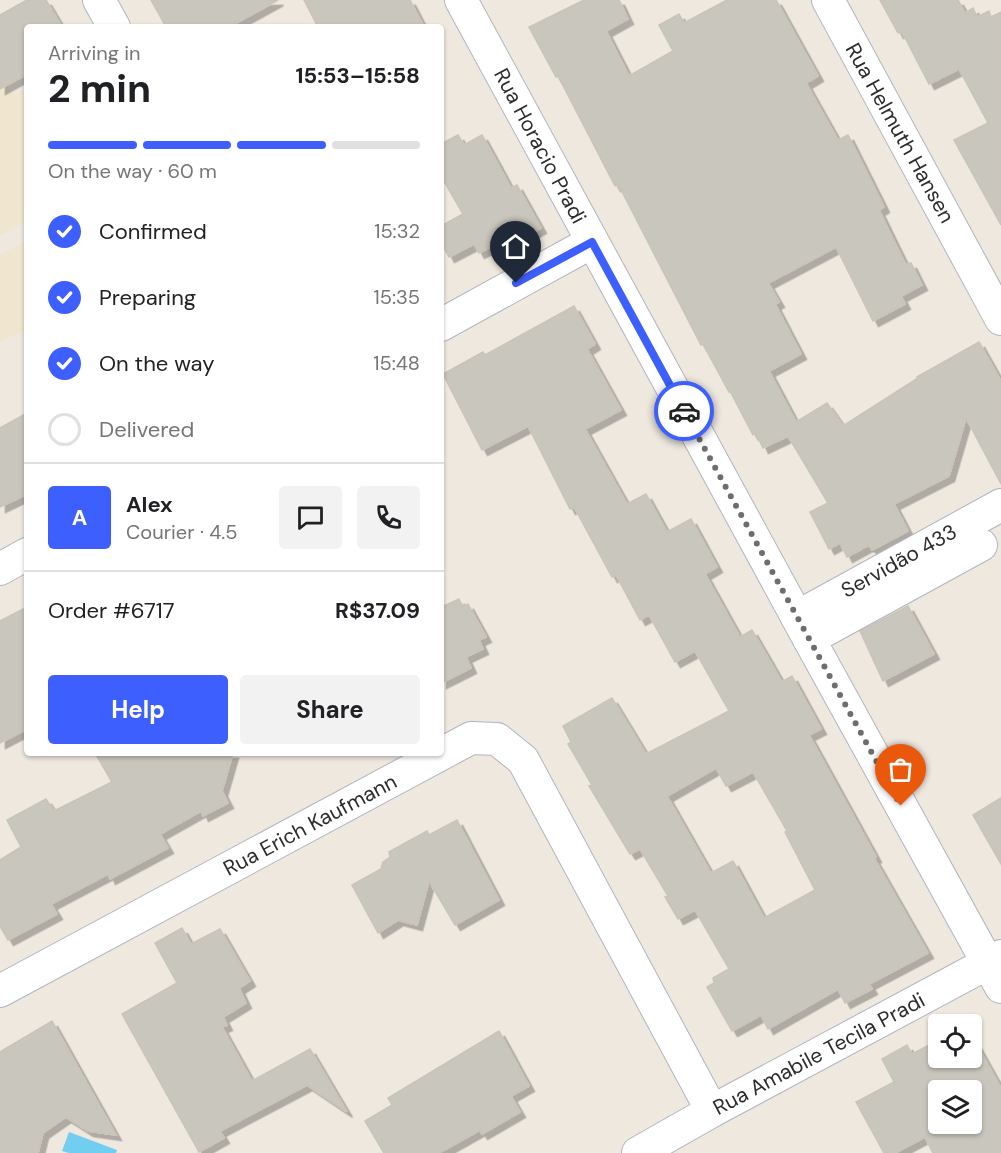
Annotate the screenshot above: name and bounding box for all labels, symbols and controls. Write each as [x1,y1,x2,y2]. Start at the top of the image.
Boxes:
street label: Rua Helmuth Hansen [839,38,961,228]
text: Arriving in [48,40,140,66]
text: 15:53–15:58 [296,61,420,90]
text: 2 min [48,63,151,114]
street label: Rua Horacio Pradi [487,63,593,229]
text: On the way · 60 m [48,158,217,184]
icon: check [48,215,81,248]
text: Confirmed [99,217,207,246]
text: 15:32 [374,218,420,244]
pin [490,221,541,283]
icon: home [499,230,532,263]
icon: check [48,281,81,314]
text: Preparing [99,283,196,312]
text: 15:35 [374,284,420,310]
icon: check [48,347,81,380]
text: On the way [99,349,214,378]
text: 15:48 [373,350,420,376]
courier [654,381,714,441]
icon: car [668,395,701,428]
text: Delivered [99,415,194,444]
button: chat [279,486,342,549]
button: phone [357,486,420,549]
text: Alex [126,490,173,519]
text: A [72,503,87,532]
street label: Servidão 433 [836,518,962,604]
text: Courier · 4.5 [126,519,238,545]
text: Order #6717 [48,596,174,625]
text: R$37.09 [335,596,420,625]
button: Help [48,675,228,744]
button: Share [240,675,420,744]
pin [875,744,926,806]
icon: bag [884,753,917,786]
street label: Rua Erich Kaufmann [218,767,402,883]
street label: Rua Amabile Tecila Pradi [708,986,930,1122]
map controls [928,1014,982,1134]
button: locate [928,1014,982,1068]
button: layers [928,1080,982,1134]

